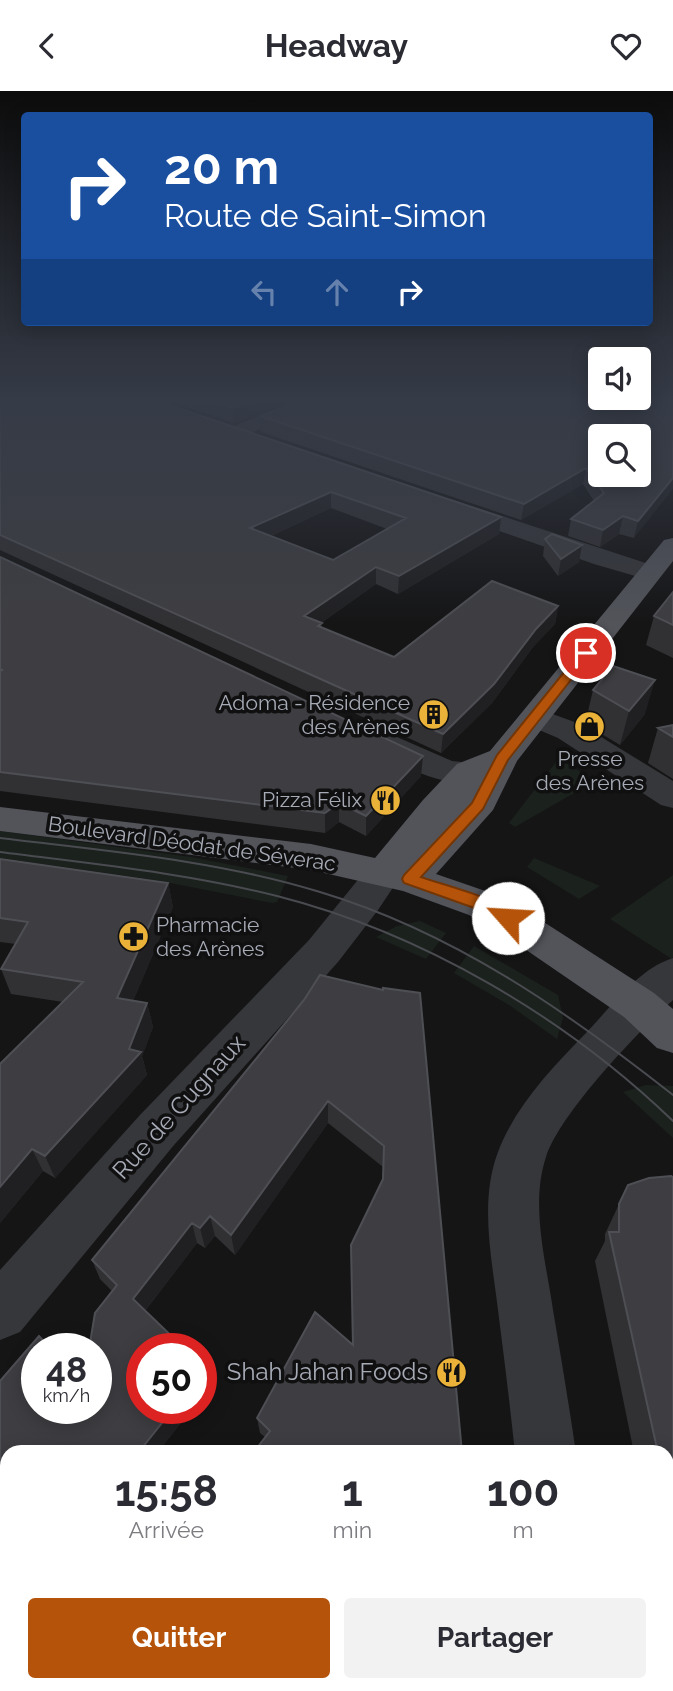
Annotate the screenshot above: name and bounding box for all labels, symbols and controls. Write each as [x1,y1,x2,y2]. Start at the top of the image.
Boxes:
icon: back [28,27,66,65]
text: Headway [265,27,408,64]
icon: heart [607,27,645,65]
text: 20 m [164,138,279,195]
icon: right [49,140,140,231]
text: Route de Saint-Simon [164,197,487,234]
icon: left [245,273,283,311]
icon: ahead [318,273,356,311]
icon: right [391,273,429,311]
map controls [588,347,651,487]
button: sound [588,347,651,410]
button: search [588,424,651,487]
pin [556,623,616,683]
icon: arrive [567,634,605,672]
place label: Adoma - Résidence des Arènes [218,690,410,739]
building icon: Adoma - Résidence des Arènes [416,698,450,732]
shop icon: Presse des Arènes [573,710,607,744]
place label: Presse des Arènes [536,746,644,795]
restaurant icon: Pizza Félix [368,783,402,817]
place label: Pizza Félix [262,787,362,812]
street label: Boulevard Déodat de Séverac [47,811,337,876]
position arrow [471,881,545,955]
place label: Pharmacie des Arènes [156,912,265,961]
pharmacy icon: Pharmacie des Arènes [116,920,150,954]
street label: Rue de Cugnaux [106,1029,251,1185]
speed limit sign: 50 [126,1333,217,1424]
text: 48 [46,1349,87,1390]
restaurant icon: Shah Jahan Foods [434,1355,468,1389]
place label: Shah Jahan Foods [227,1357,428,1386]
text: km/h [43,1385,90,1406]
text: 15:58 [115,1467,218,1516]
text: 1 [342,1467,363,1516]
text: 100 [487,1467,559,1516]
text: Arrivée [129,1516,204,1543]
text: min [333,1516,372,1543]
text: m [512,1516,534,1543]
button: Quitter [28,1598,330,1678]
button: Partager [344,1598,646,1678]

